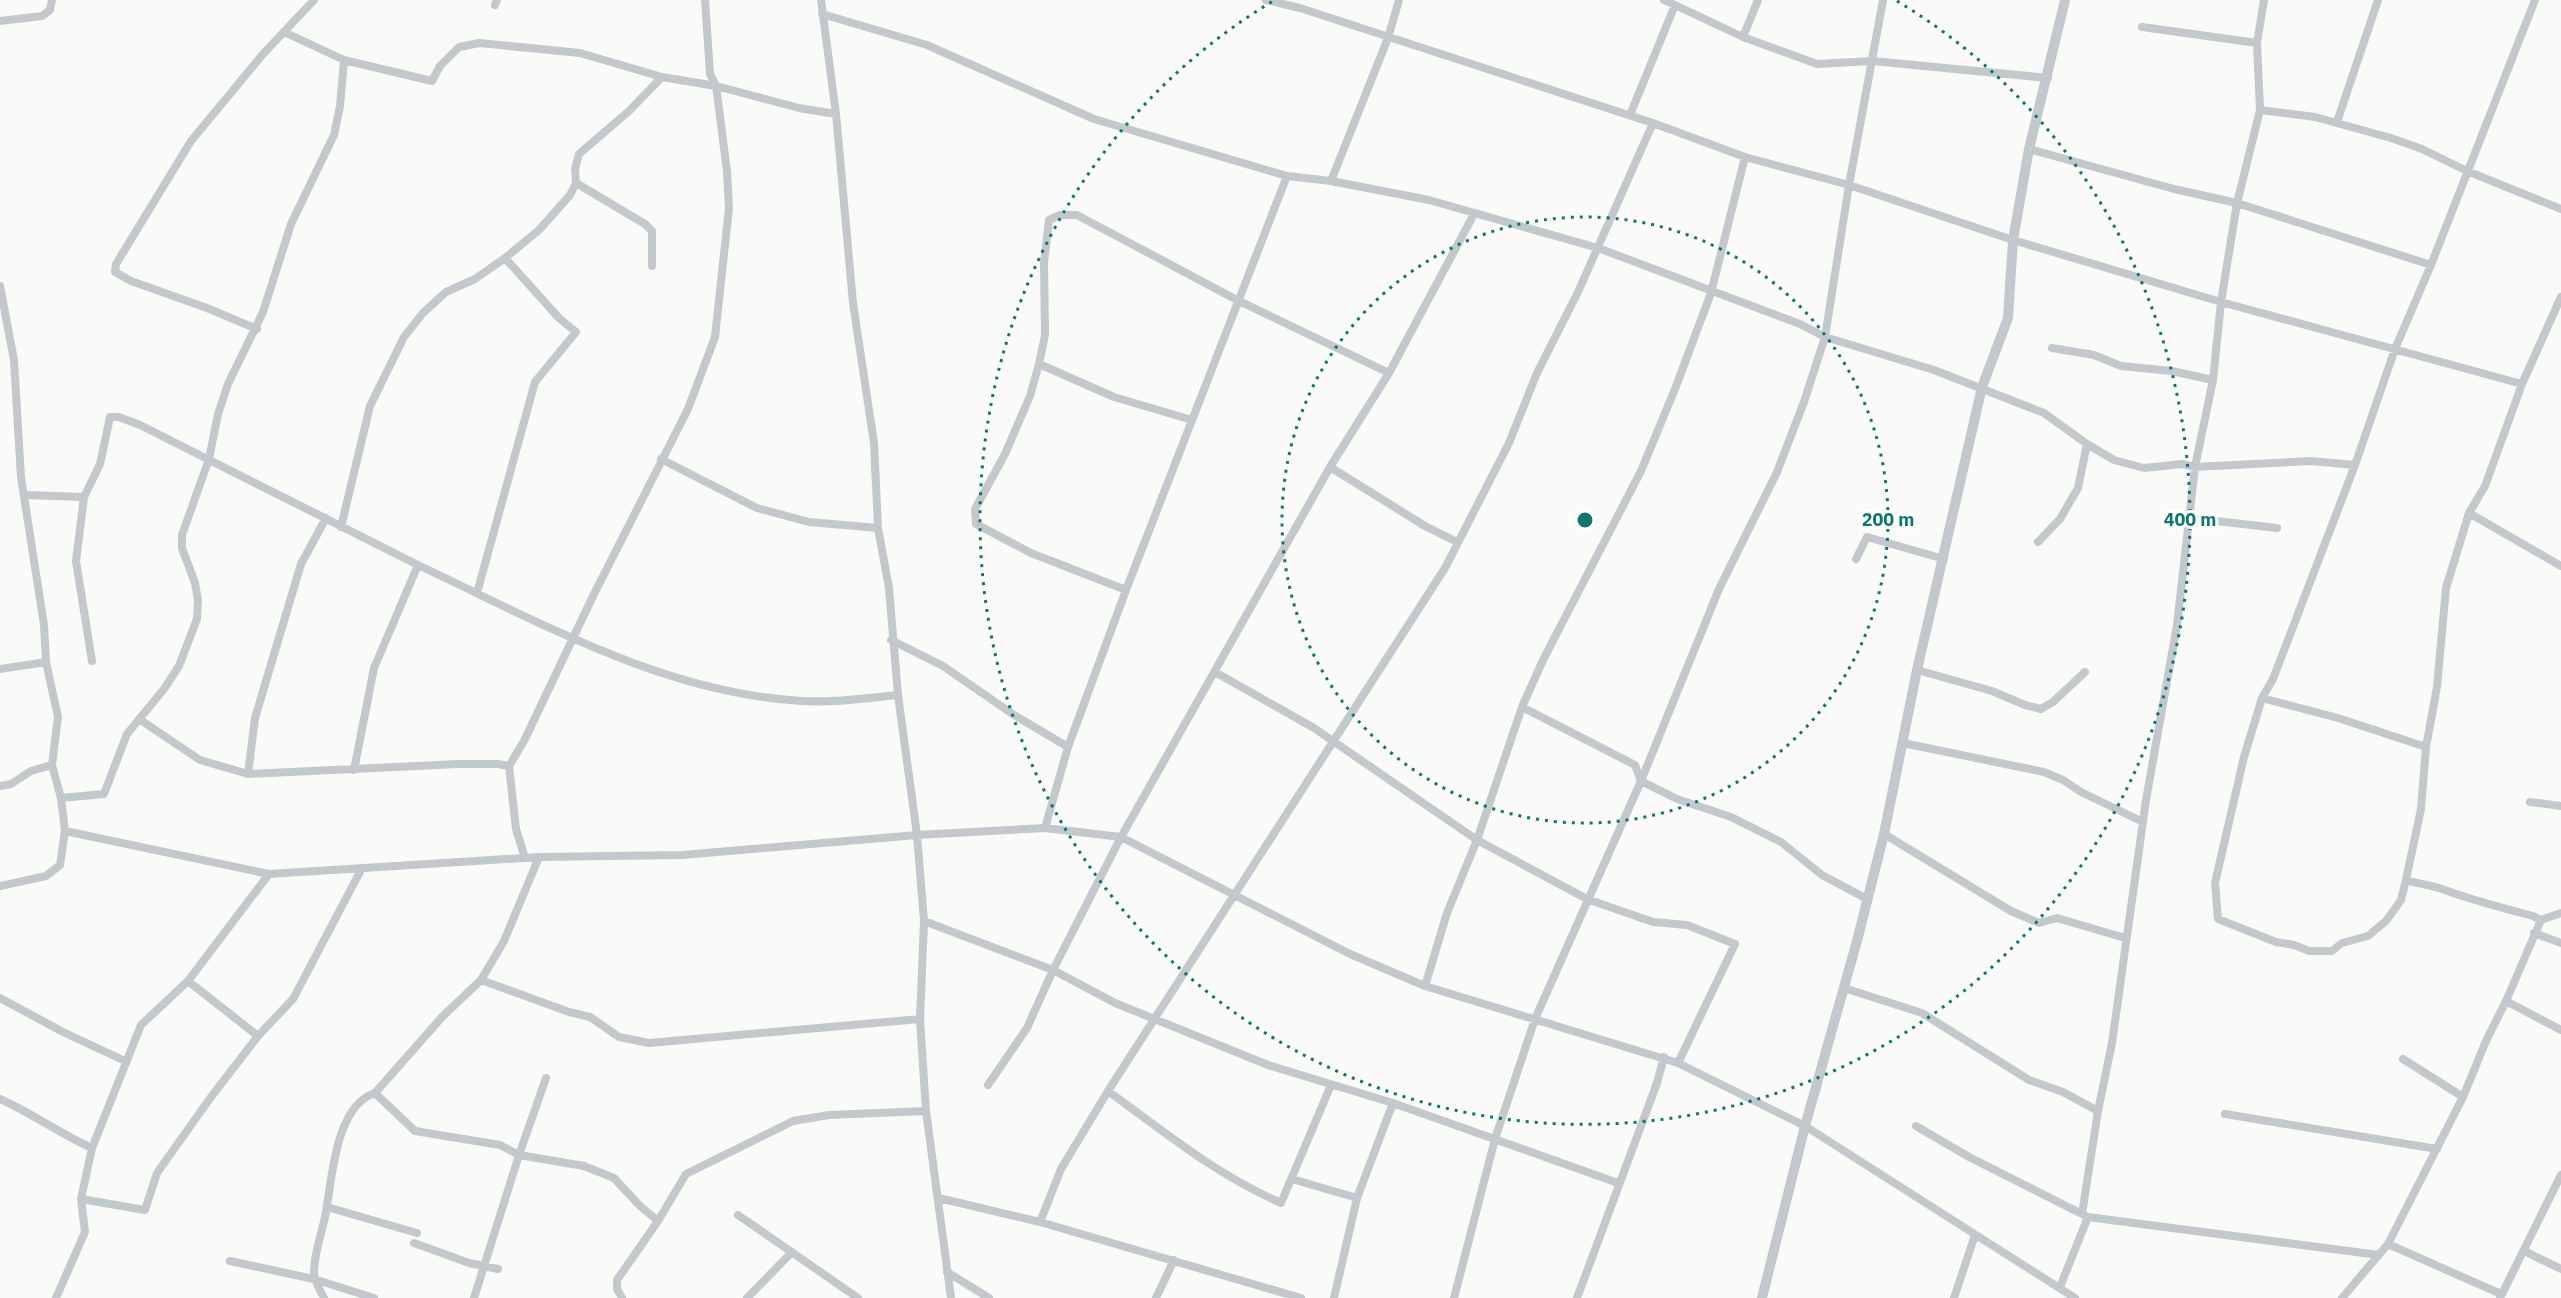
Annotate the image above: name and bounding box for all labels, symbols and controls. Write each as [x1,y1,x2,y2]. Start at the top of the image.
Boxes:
text: 200 m [1862,508,1914,531]
text: 400 m [2164,508,2216,531]
centre of rings [1575,510,1595,530]

